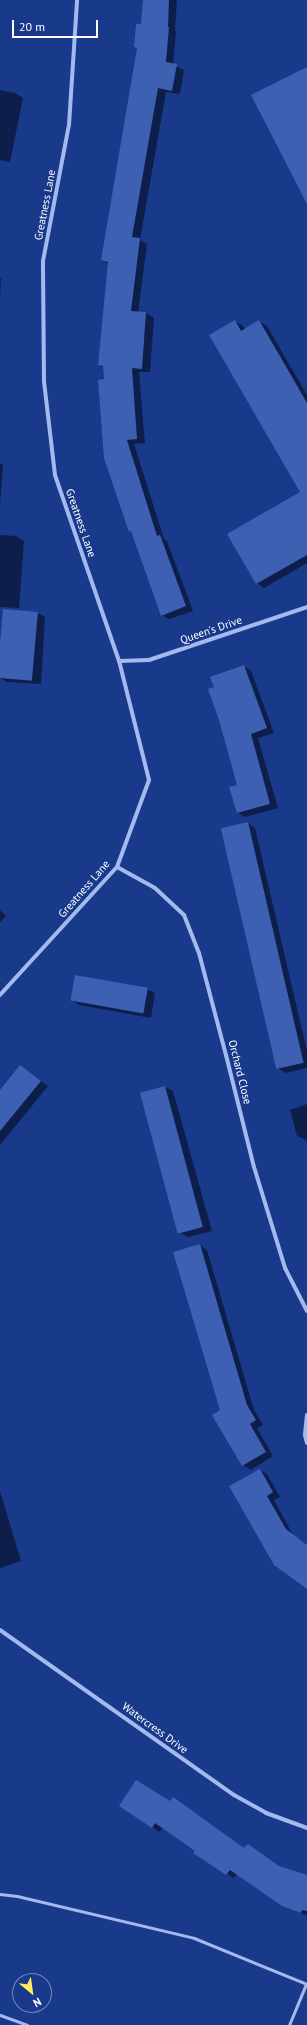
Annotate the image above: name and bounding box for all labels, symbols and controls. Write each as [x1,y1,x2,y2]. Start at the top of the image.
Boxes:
scale bar [14,12,100,38]
text: 20 m [19,19,45,34]
street label: Greatness Lane [32,169,58,241]
street label: Greatness Lane [63,487,99,559]
street label: Queen's Drive [178,613,244,647]
street label: Greatness Lane [56,858,112,920]
street label: Orchard Close [226,1038,254,1106]
street label: Watercress Drive [119,1700,191,1756]
north arrow [12,1973,52,2013]
text: N [31,1995,44,2010]

